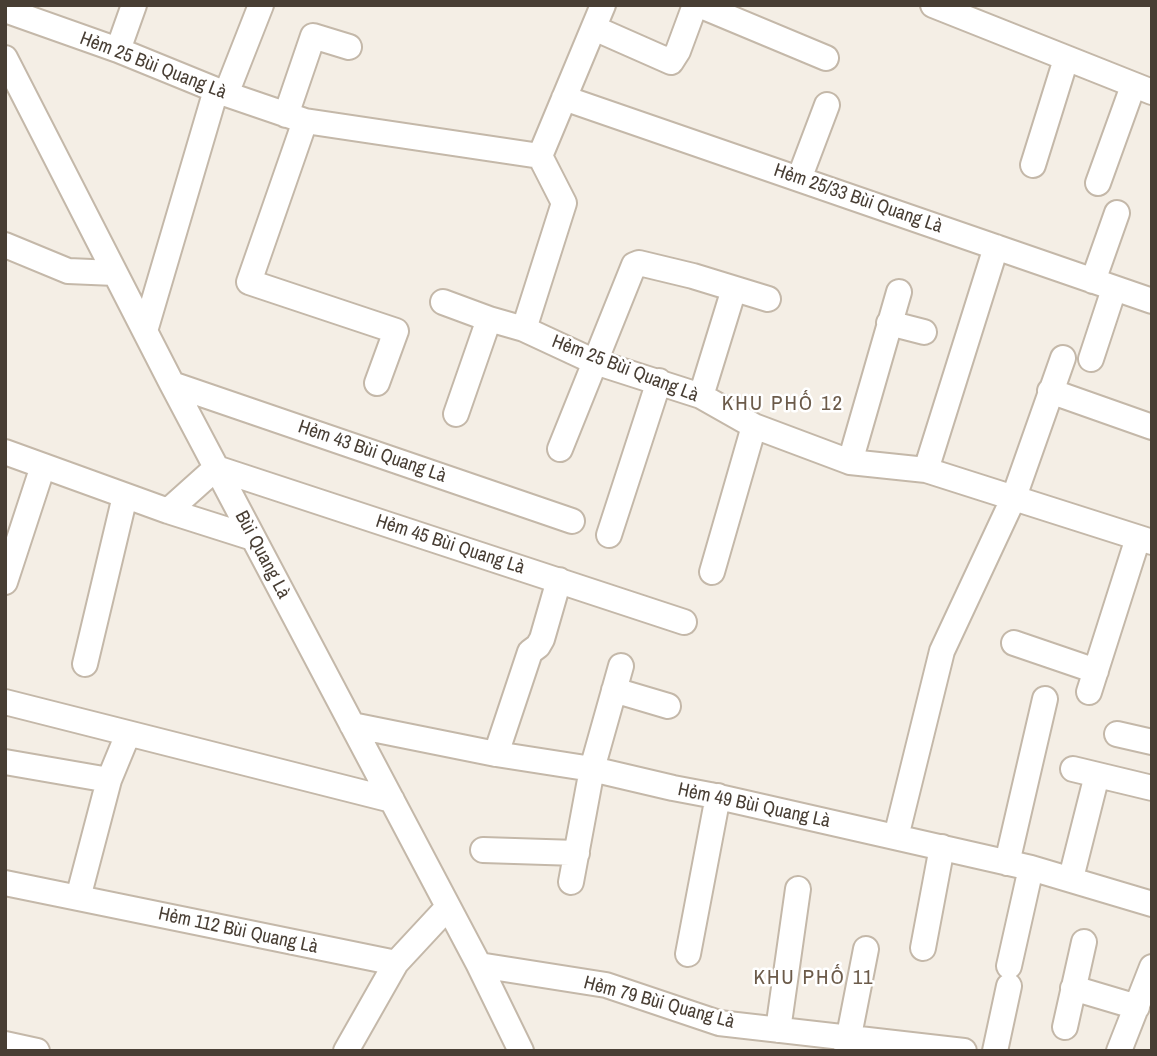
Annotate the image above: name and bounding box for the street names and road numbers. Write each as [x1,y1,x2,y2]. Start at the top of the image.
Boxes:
street label: Hẻm 25 Bùi Quang Là [77,28,229,104]
street label: Hẻm 25/33 Bùi Quang Là [771,159,945,239]
street label: Hẻm 25 Bùi Quang Là [549,331,701,407]
street label: Hẻm 43 Bùi Quang Là [295,416,449,488]
street label: Bùi Quang Là [229,507,295,603]
street label: Hẻm 45 Bùi Quang Là [373,510,527,580]
street label: Hẻm 49 Bùi Quang Là [676,779,832,833]
street label: Hẻm 112 Bùi Quang Là [156,903,320,959]
street label: Hẻm 79 Bùi Quang Là [581,972,737,1034]

